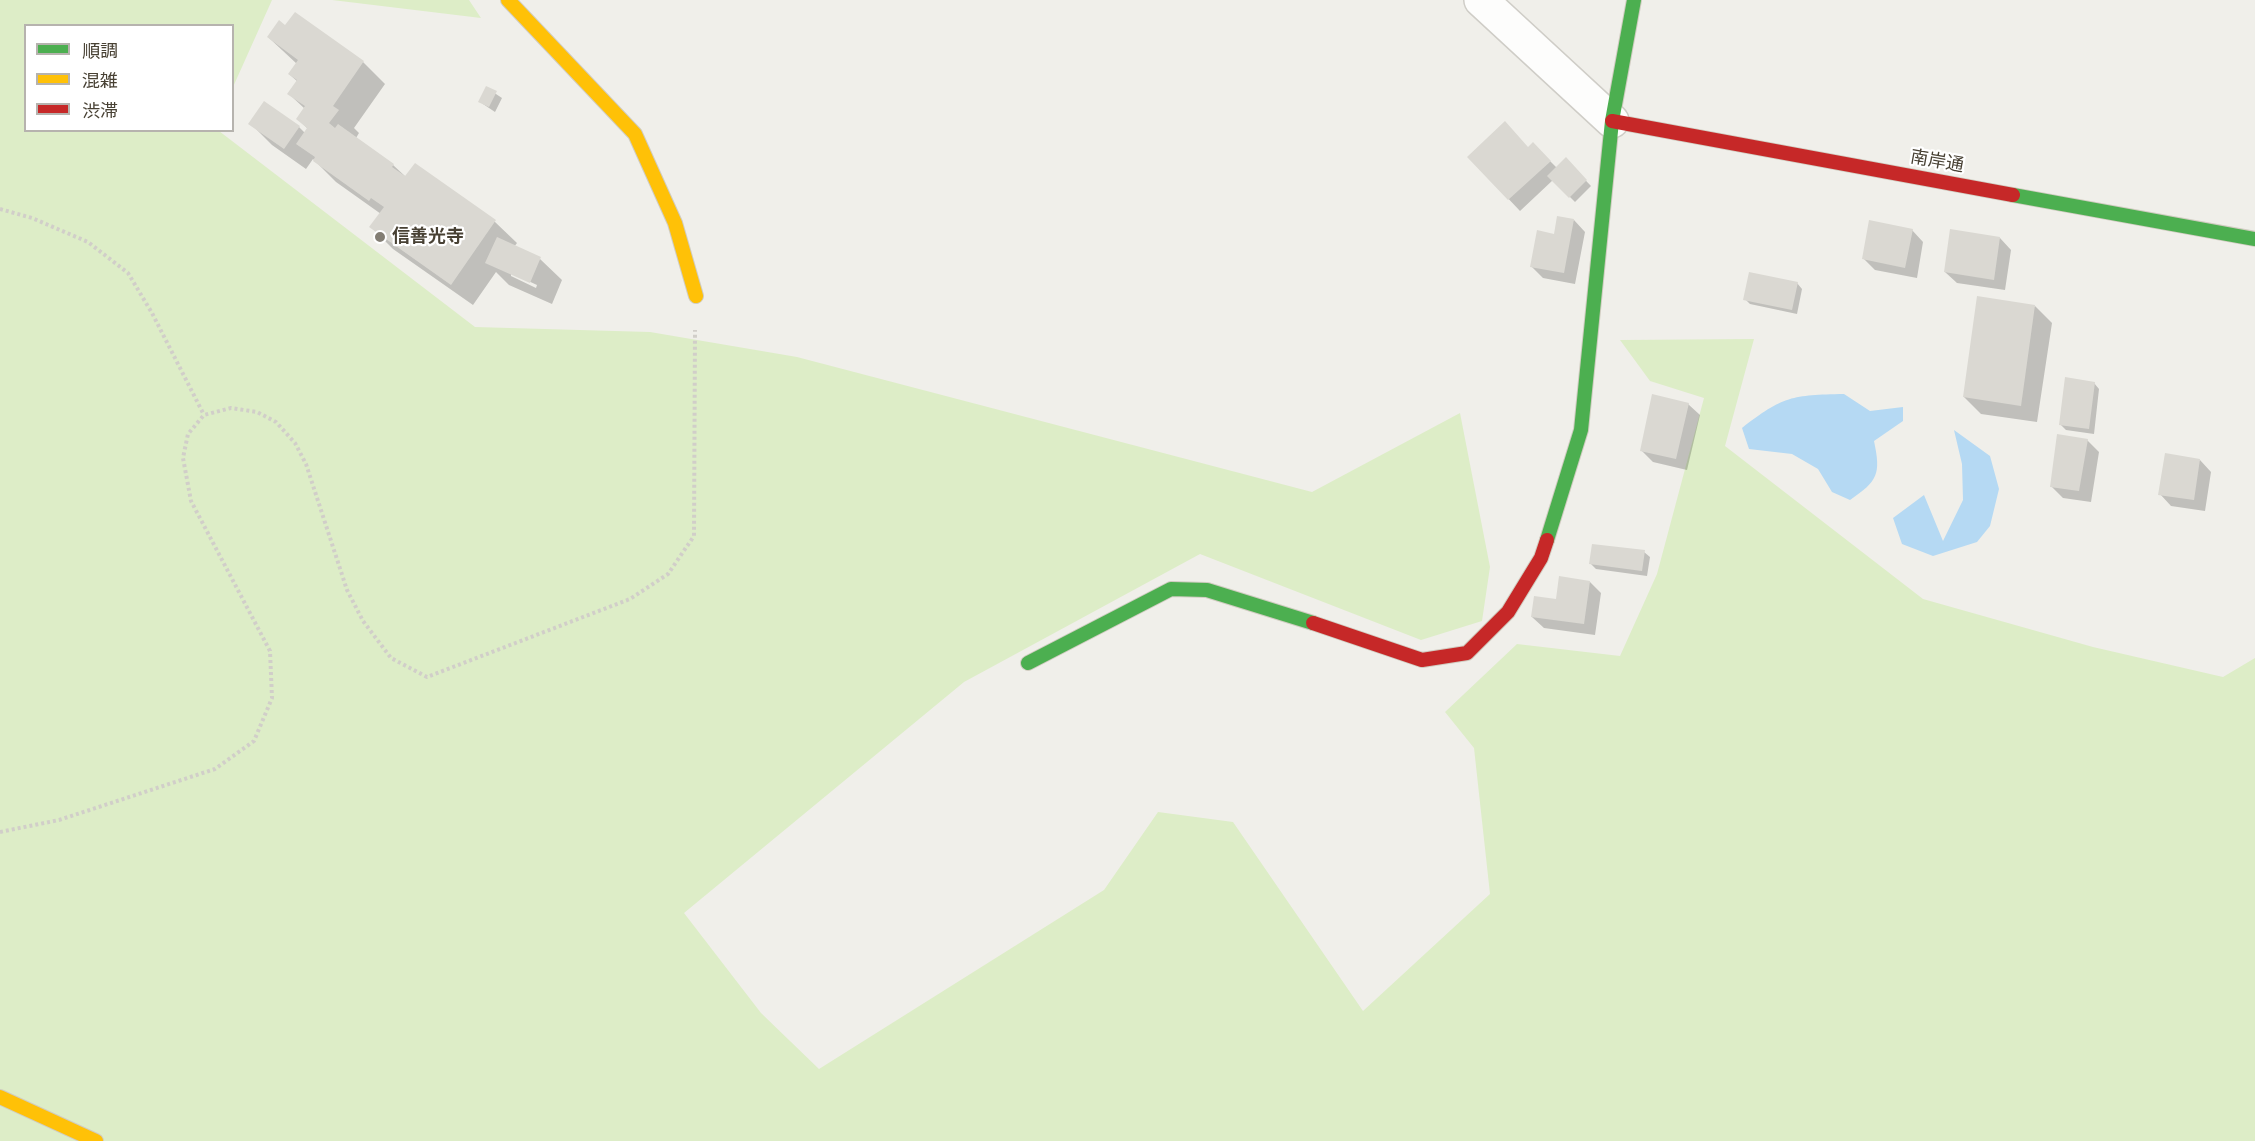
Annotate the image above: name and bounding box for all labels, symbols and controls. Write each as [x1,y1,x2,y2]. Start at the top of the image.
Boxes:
legend [24,24,234,132]
text: 順調 [82,39,118,62]
text: 混雑 [82,69,118,92]
text: 渋滞 [82,99,118,122]
street label: 南岸通 [1909,147,1965,177]
place label: 信善光寺 [392,226,464,248]
marker: 信善光寺 [373,230,387,244]

